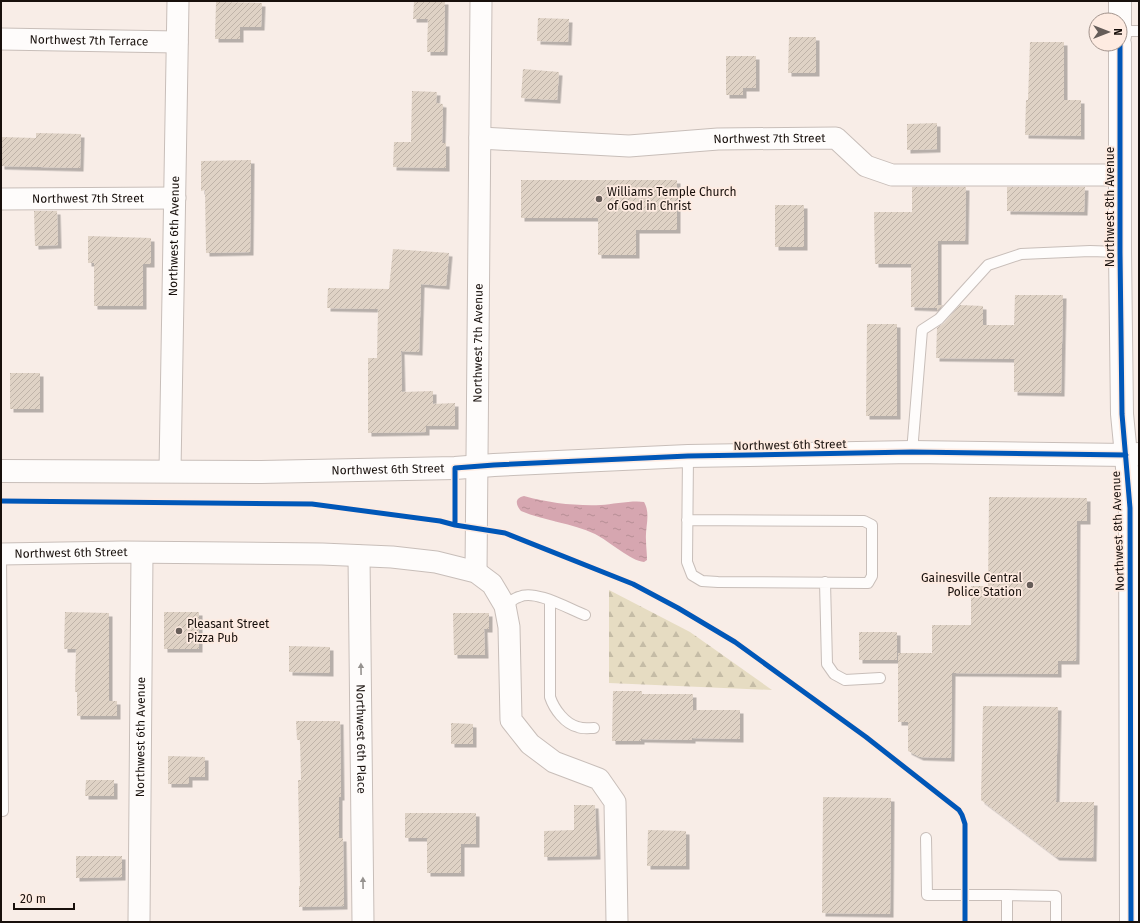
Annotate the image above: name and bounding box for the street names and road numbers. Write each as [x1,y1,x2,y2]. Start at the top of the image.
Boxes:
street label: Northwest 7th Terrace [29,32,149,49]
street label: Northwest 7th Street [713,131,826,146]
street label: Northwest 8th Avenue [1103,147,1117,267]
street label: Northwest 6th Avenue [166,176,182,296]
street label: Northwest 7th Street [32,191,145,206]
street label: Northwest 7th Avenue [470,283,486,403]
street label: Northwest 6th Street [733,437,847,453]
street label: Northwest 6th Street [331,461,445,478]
street label: Northwest 8th Avenue [1109,471,1127,591]
street label: Northwest 6th Street [14,545,128,561]
street label: Northwest 6th Avenue [133,677,148,797]
street label: Northwest 6th Place [353,684,369,794]

